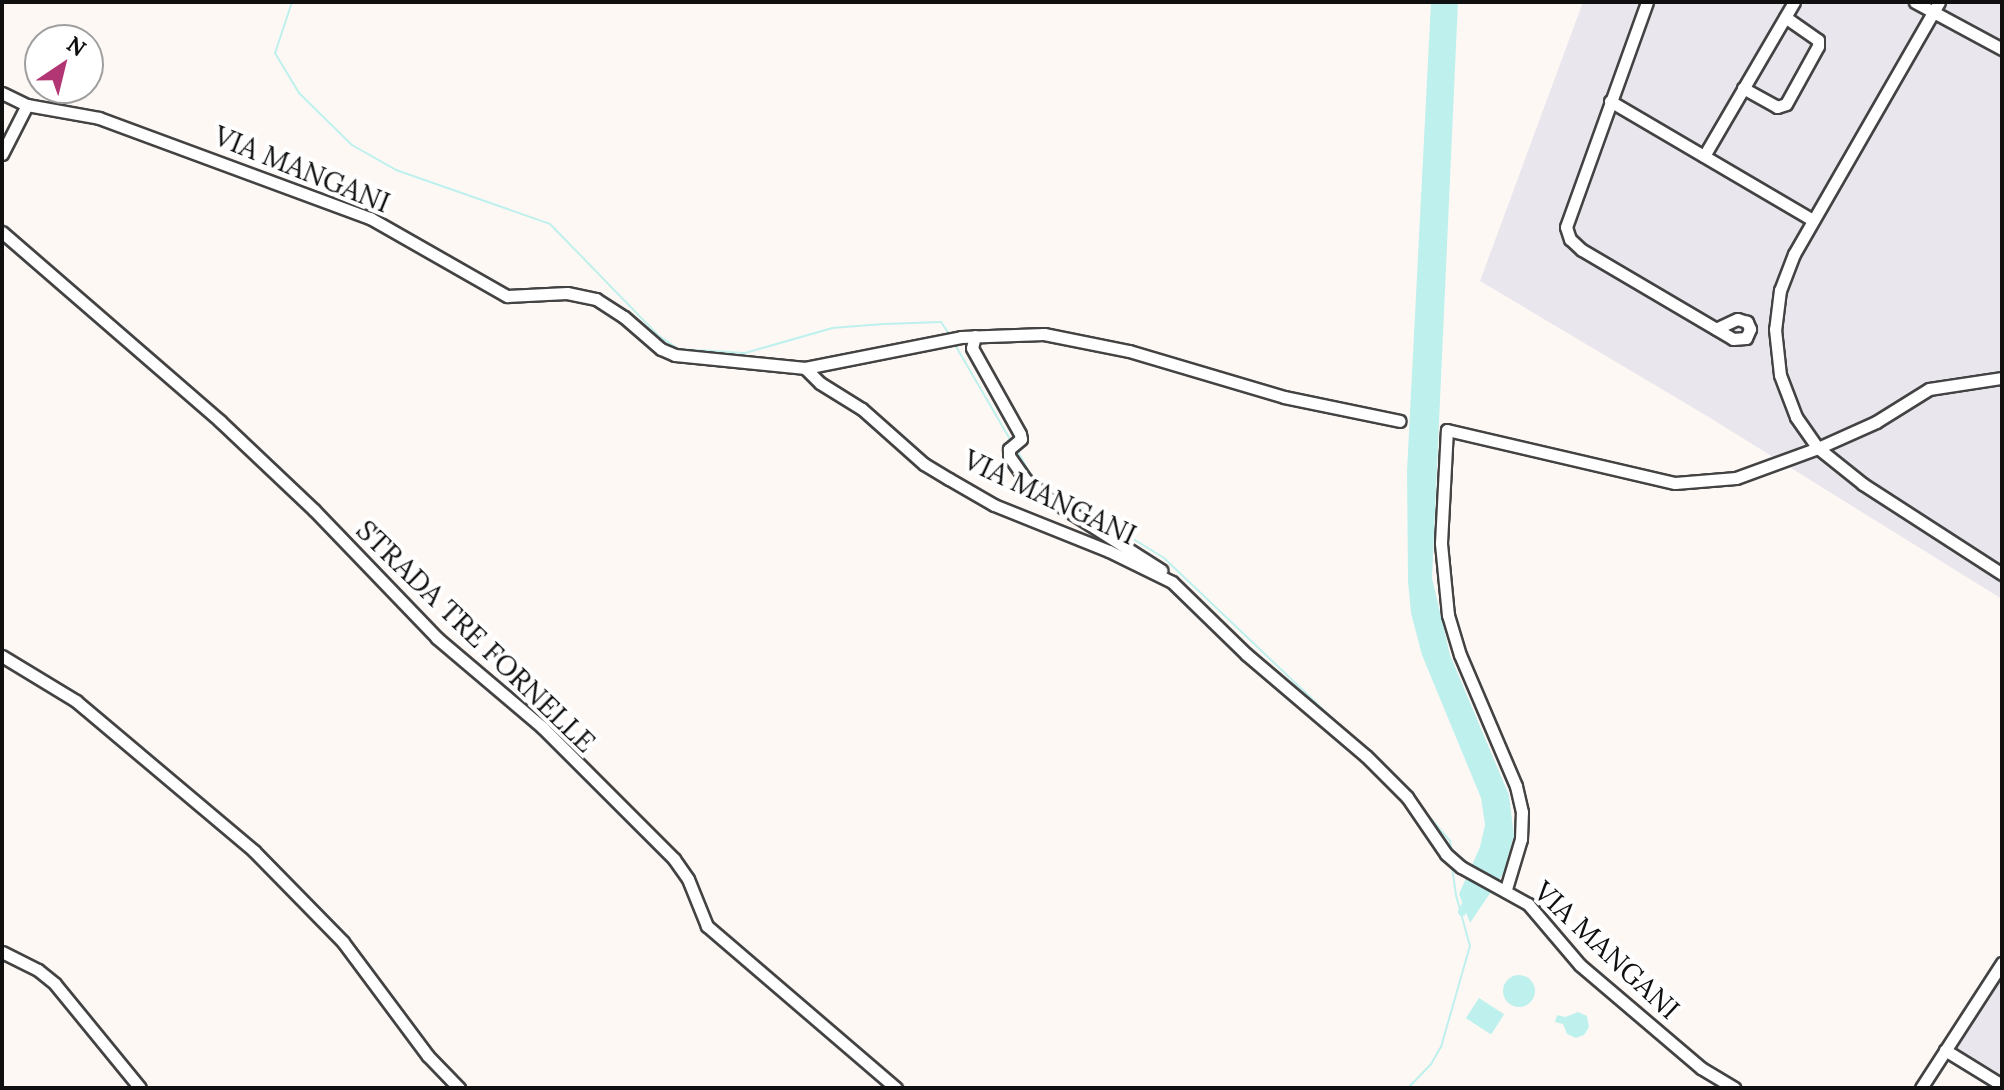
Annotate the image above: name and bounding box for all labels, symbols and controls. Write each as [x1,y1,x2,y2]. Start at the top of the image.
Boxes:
north arrow [24,24,104,104]
text: N [62,30,92,62]
street label: VIA MANGANI [209,118,395,220]
street label: VIA MANGANI [958,442,1142,552]
street label: STRADA TRE FORNELLE [350,513,602,759]
street label: VIA MANGANI [1527,874,1687,1026]

